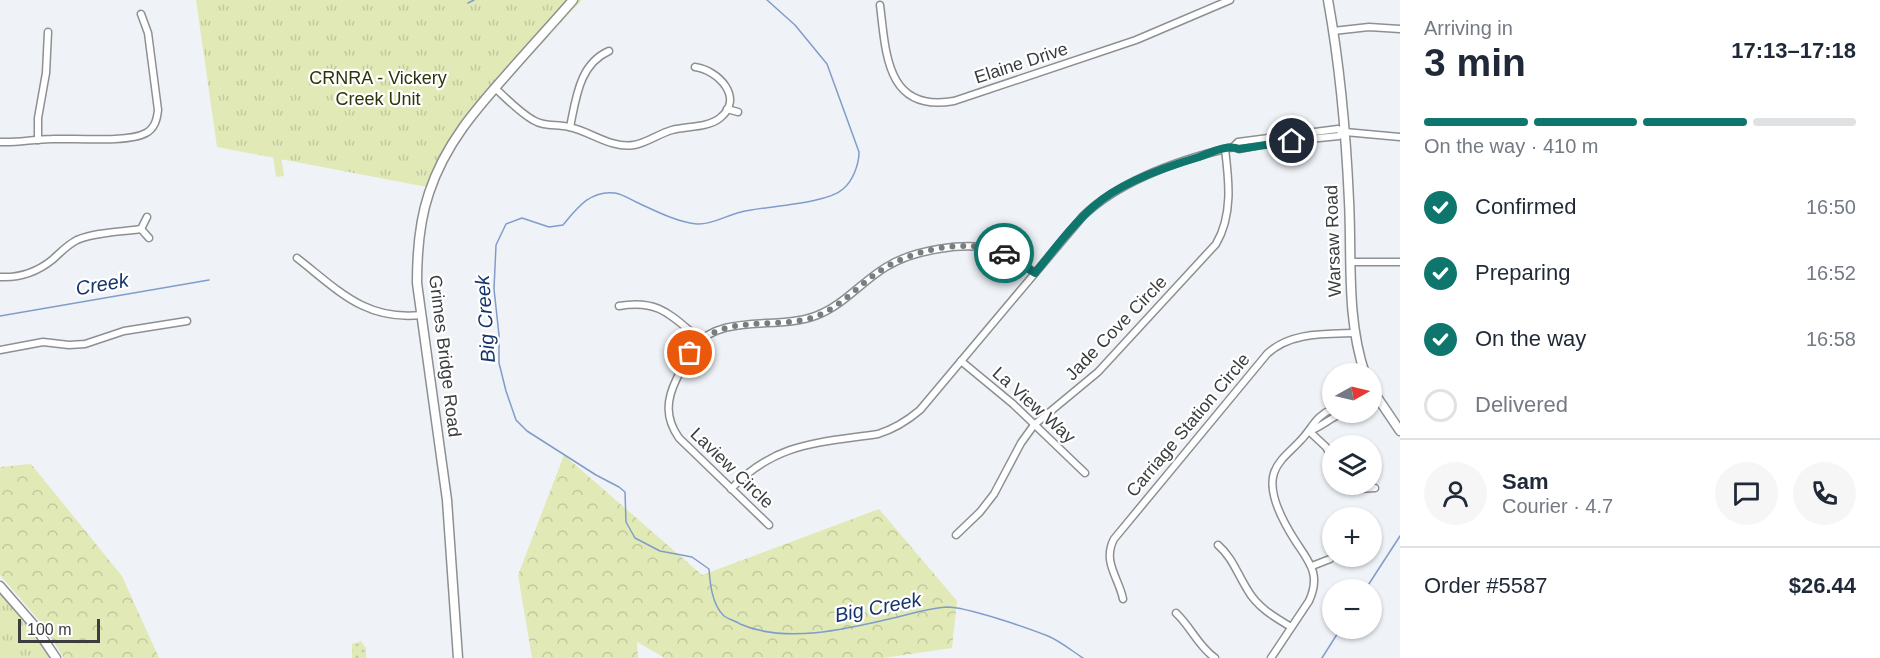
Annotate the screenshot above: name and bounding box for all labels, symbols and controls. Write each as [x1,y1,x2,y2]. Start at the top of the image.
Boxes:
text: Arriving in [1424,17,1513,39]
street label: Elaine Drive [972,38,1070,88]
text: 17:13–17:18 [1731,38,1856,63]
text: 3 min [1424,41,1526,84]
park label: CRNRA - Vickery Creek Unit [309,68,447,109]
pin [1266,115,1317,166]
icon: home [1275,124,1308,157]
text: On the way · 410 m [1424,135,1599,157]
street label: Warsaw Road [1321,184,1345,298]
icon: check [1424,191,1457,224]
text: Confirmed [1475,194,1576,219]
text: 16:50 [1806,196,1856,218]
courier [974,223,1034,283]
icon: car [988,237,1021,270]
icon: check [1424,257,1457,290]
text: Preparing [1475,260,1570,285]
text: 16:52 [1806,262,1856,284]
water label: Creek [74,268,131,299]
street label: Jade Cove Circle [1061,272,1171,384]
water label: Big Creek [471,273,499,364]
street label: Grimes Bridge Road [425,274,465,438]
icon: check [1424,323,1457,356]
text: On the way [1475,326,1586,351]
pin [664,327,715,378]
text: 16:58 [1806,328,1856,350]
icon: bag [673,336,706,369]
street label: Carriage Station Circle [1122,349,1254,501]
street label: La View Way [989,363,1079,447]
north arrow [1322,363,1382,423]
map controls [1322,363,1382,639]
text: Delivered [1475,392,1568,417]
street label: Laview Circle [687,424,777,512]
button: layers [1322,435,1382,495]
button: person [1424,462,1487,525]
button: chat [1715,462,1778,525]
button: phone [1793,462,1856,525]
text: Sam [1502,469,1548,494]
text: Courier · 4.7 [1502,495,1613,517]
button: + [1322,507,1382,567]
text: Order #5587 [1424,573,1548,598]
text: $26.44 [1789,573,1856,598]
button: − [1322,579,1382,639]
water label: Big Creek [833,588,924,626]
scale bar [18,616,100,644]
text: 100 m [27,621,71,638]

